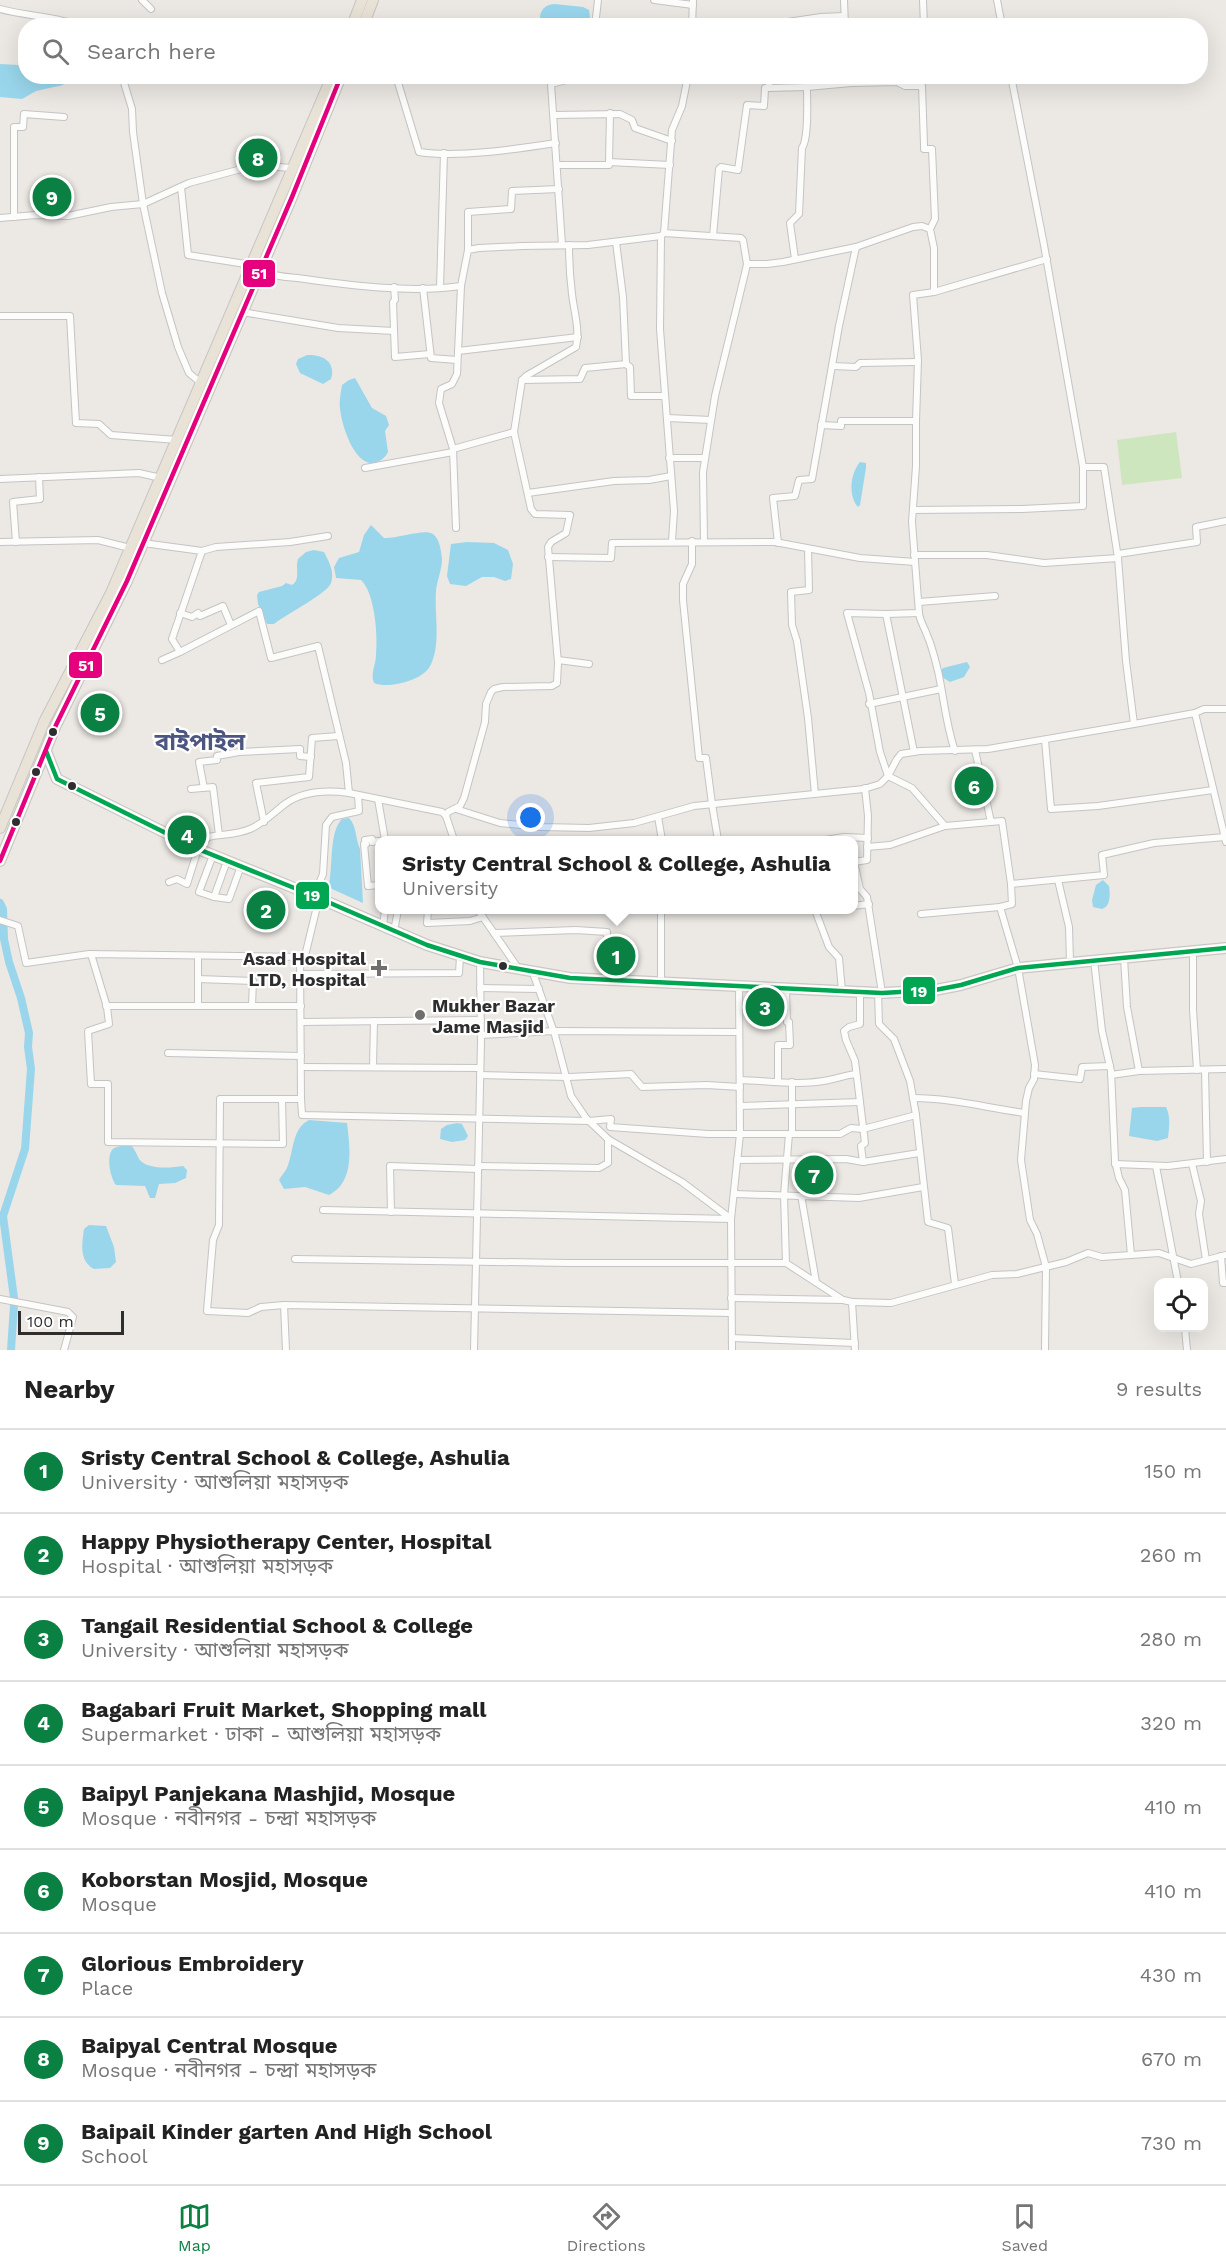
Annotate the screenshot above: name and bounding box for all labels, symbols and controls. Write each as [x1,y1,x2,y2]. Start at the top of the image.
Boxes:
search box [18,18,1208,84]
icon: search [39,35,72,68]
text: Search here [87,39,216,64]
pin: 8 [238,136,278,180]
pin: 9 [32,174,72,220]
line badge: 51 [242,259,276,288]
text: 51 [251,264,267,283]
line badge: 51 [68,651,103,679]
text: 51 [78,656,94,675]
pin: 5 [80,690,120,736]
unlabelled marker [47,726,59,738]
district label: বাইপাইল [154,728,246,756]
pin: 6 [954,764,994,808]
unlabelled marker [30,766,42,778]
unlabelled marker [66,780,78,792]
your location [516,803,545,832]
pin: 4 [168,812,207,858]
unlabelled marker [10,816,22,828]
popup [375,836,858,914]
text: Sristy Central School & College, Ashulia [402,851,831,876]
text: University [402,876,498,900]
line badge: 19 [295,881,330,910]
text: 19 [304,886,321,905]
pin: 2 [246,888,286,932]
pin: 1 [596,934,636,978]
place label: Asad Hospital LTD, Hospital [243,948,366,990]
marker: Asad Hospital LTD, Hospital [370,959,388,977]
unlabelled marker [497,960,509,972]
line badge: 19 [902,976,936,1005]
text: 19 [911,982,928,1001]
pin: 3 [746,984,784,1030]
place label: Mukher Bazar Jame Masjid [432,995,555,1037]
marker: Mukher Bazar Jame Masjid [413,1008,427,1022]
pin: 7 [794,1152,834,1198]
map controls [1154,1278,1208,1332]
button: locate [1154,1278,1208,1332]
scale bar [18,1308,124,1336]
text: 100 m [27,1312,74,1331]
text: Nearby [24,1374,115,1404]
text: 9 results [1116,1377,1202,1401]
text: Sristy Central School & College, Ashulia [81,1445,510,1470]
text: 1 [39,1459,48,1483]
text: 150 m [1144,1459,1202,1483]
text: University · আশুলিয়া মহাসড়ক [81,1470,349,1494]
text: Happy Physiotherapy Center, Hospital [81,1529,491,1554]
text: 2 [38,1543,49,1567]
text: 260 m [1140,1543,1202,1567]
text: Hospital · আশুলিয়া মহাসড়ক [81,1554,333,1578]
text: Tangail Residential School & College [81,1613,473,1638]
text: 3 [38,1627,49,1651]
text: 280 m [1140,1627,1202,1651]
text: University · আশুলিয়া মহাসড়ক [81,1638,349,1662]
text: Bagabari Fruit Market, Shopping mall [81,1697,486,1722]
text: 4 [37,1711,50,1735]
text: 320 m [1140,1711,1202,1735]
text: Supermarket · ঢাকা - আশুলিয়া মহাসড়ক [81,1722,441,1746]
text: Baipyl Panjekana Mashjid, Mosque [81,1781,455,1806]
text: 5 [38,1795,49,1819]
text: 410 m [1144,1795,1202,1819]
text: Mosque · নবীনগর - চন্দ্রা মহাসড়ক [81,1806,376,1830]
text: Koborstan Mosjid, Mosque [81,1867,368,1892]
text: 6 [37,1879,50,1903]
text: 410 m [1144,1879,1202,1903]
text: Mosque [81,1892,157,1916]
text: Glorious Embroidery [81,1951,304,1976]
text: 7 [37,1963,50,1987]
text: 430 m [1140,1963,1202,1987]
text: Place [81,1976,133,2000]
text: Baipyal Central Mosque [81,2033,338,2058]
text: 8 [37,2047,50,2071]
text: 670 m [1141,2047,1202,2071]
text: Mosque · নবীনগর - চন্দ্রা মহাসড়ক [81,2058,376,2082]
text: Baipail Kinder garten And High School [81,2119,492,2144]
text: 9 [37,2131,50,2155]
text: 730 m [1141,2131,1202,2155]
text: School [81,2144,148,2168]
tab: Map [178,2200,211,2255]
tab: Directions [567,2200,646,2255]
tab: Saved [1002,2200,1048,2255]

